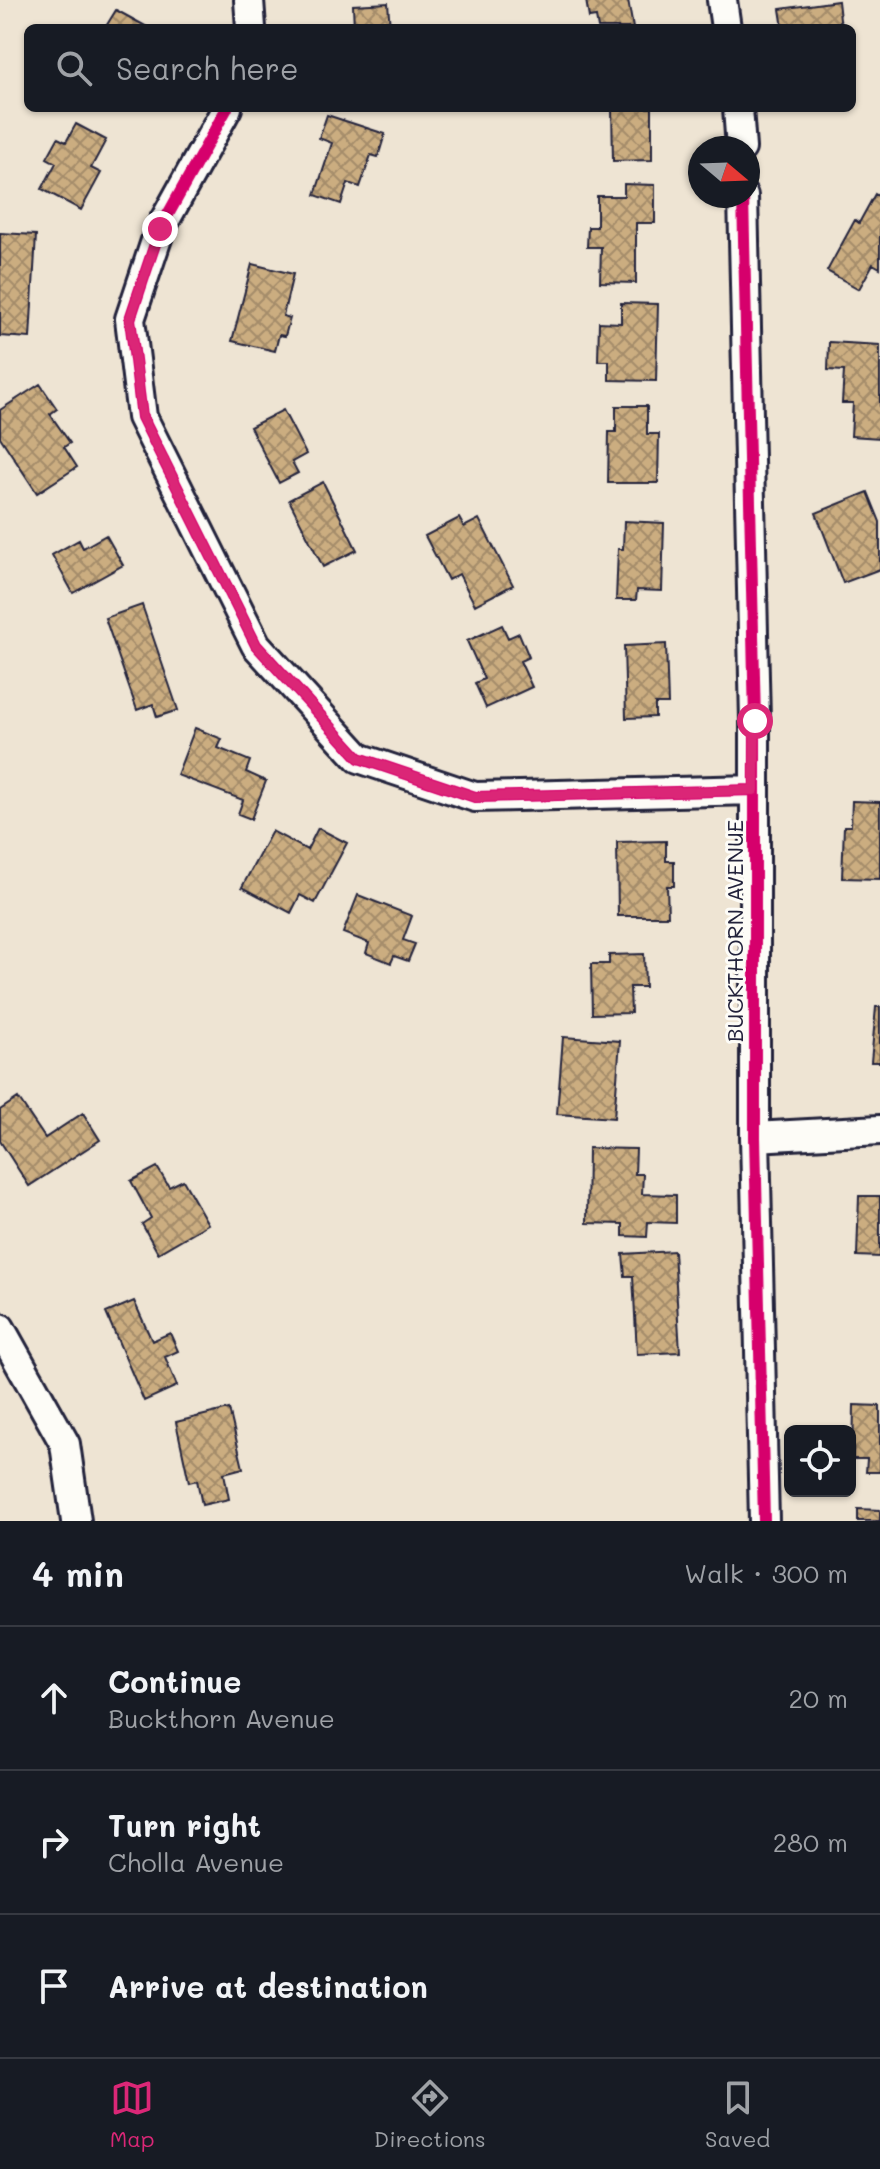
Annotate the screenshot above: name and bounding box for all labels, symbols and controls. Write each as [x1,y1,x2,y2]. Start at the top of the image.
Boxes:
search box [24,24,856,112]
icon: search [52,46,96,90]
text: Search here [116,48,299,88]
north arrow [688,136,760,208]
route end [142,211,178,247]
route start [737,703,773,739]
street label: BUCKTHORN AVENUE [720,820,749,1042]
map controls [784,1425,856,1497]
button: locate [784,1425,856,1497]
text: 4 min [32,1551,124,1596]
text: Walk · 300 m [684,1556,848,1590]
text: Continue [108,1661,241,1701]
icon: ahead [32,1676,76,1720]
text: 20 m [788,1681,848,1715]
text: Buckthorn Avenue [108,1701,335,1735]
text: Turn right [108,1805,261,1845]
icon: right [32,1820,76,1864]
text: 280 m [773,1825,848,1859]
text: Cholla Avenue [108,1845,284,1879]
icon: arrive [32,1964,76,2008]
text: Arrive at destination [108,1966,428,2006]
tab: Map [110,2076,155,2153]
tab: Directions [374,2076,486,2153]
tab: Saved [705,2076,770,2153]

